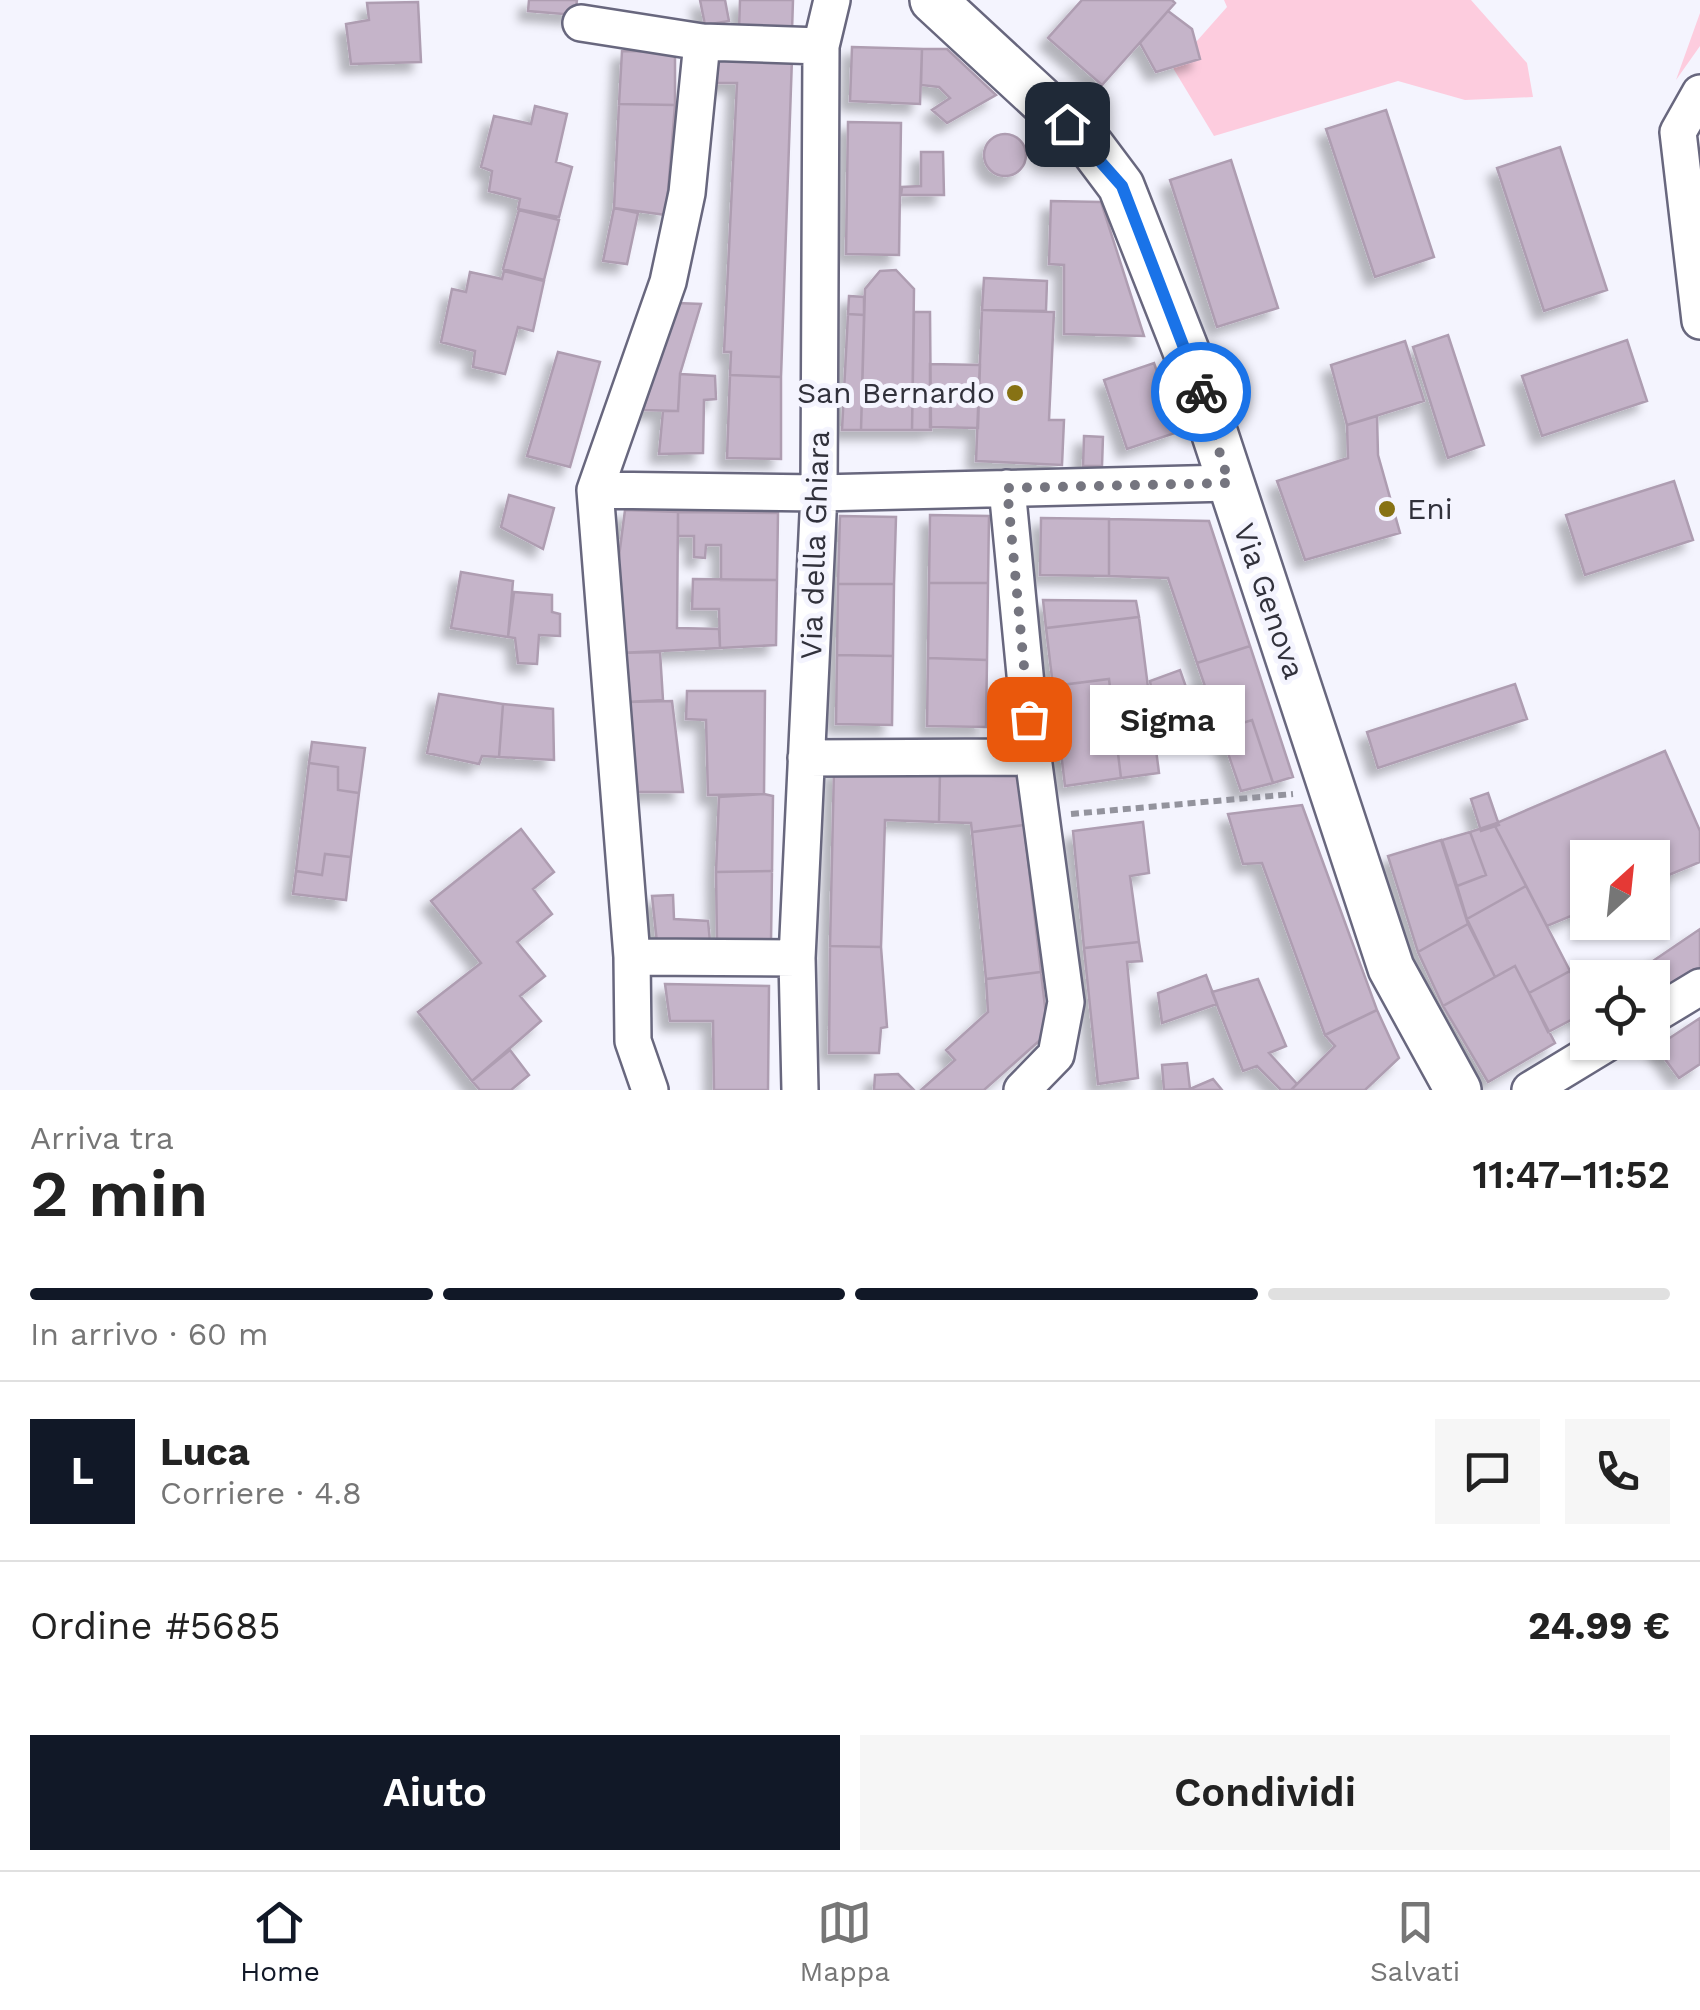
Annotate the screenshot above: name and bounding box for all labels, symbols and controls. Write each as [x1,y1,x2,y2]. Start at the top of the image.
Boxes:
pin [1025,82,1110,167]
icon: home [1040,97,1095,152]
courier [1151,342,1251,442]
icon: bike [1174,365,1229,420]
place label: San Bernardo [797,375,995,410]
marker: San Bernardo [1004,382,1026,404]
street label: Via della Ghiara [793,430,836,660]
place label: Eni [1407,491,1453,526]
marker: Eni [1376,498,1398,520]
street label: Via Genova [1227,519,1312,683]
pin [987,677,1072,762]
callout: Sigma [1089,684,1244,754]
icon: bag [1002,692,1057,747]
text: Sigma [1120,701,1215,739]
north arrow [1570,840,1670,940]
map controls [1570,840,1670,1060]
button: locate [1570,960,1670,1060]
text: Arriva tra [30,1119,174,1157]
text: 11:47–11:52 [1473,1153,1670,1197]
text: 2 min [30,1156,208,1232]
text: In arrivo · 60 m [30,1315,268,1353]
button: chat [1435,1419,1540,1524]
button: phone [1565,1419,1670,1524]
text: Luca [160,1430,250,1474]
text: L [71,1449,94,1493]
text: Corriere · 4.8 [160,1474,362,1512]
text: Ordine #5685 [30,1604,281,1648]
text: 24.99 € [1528,1604,1670,1648]
button: Aiuto [30,1735,840,1850]
button: Condividi [860,1735,1670,1850]
tab: Home [240,1895,320,1988]
tab: Mappa [800,1895,890,1988]
tab: Salvati [1370,1895,1460,1988]

